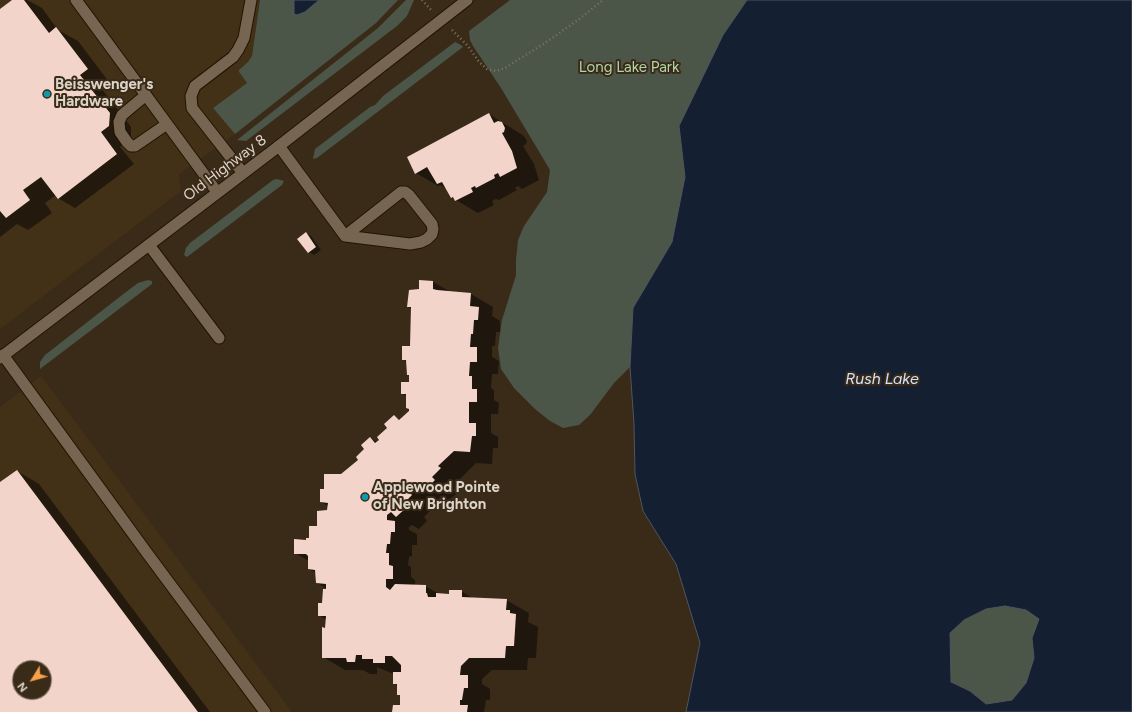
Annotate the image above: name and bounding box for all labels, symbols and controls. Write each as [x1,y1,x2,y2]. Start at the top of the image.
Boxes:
park label: Long Lake Park [579,59,679,77]
place label: Beisswenger's Hardware [55,76,153,111]
marker: Beisswenger's Hardware [42,89,52,99]
street label: Old Highway 8 [180,131,270,205]
water label: Rush Lake [845,369,919,389]
place label: Applewood Pointe of New Brighton [373,479,500,514]
marker: Applewood Pointe of New Brighton [360,492,370,502]
north arrow [12,660,52,700]
text: N [15,680,31,694]

